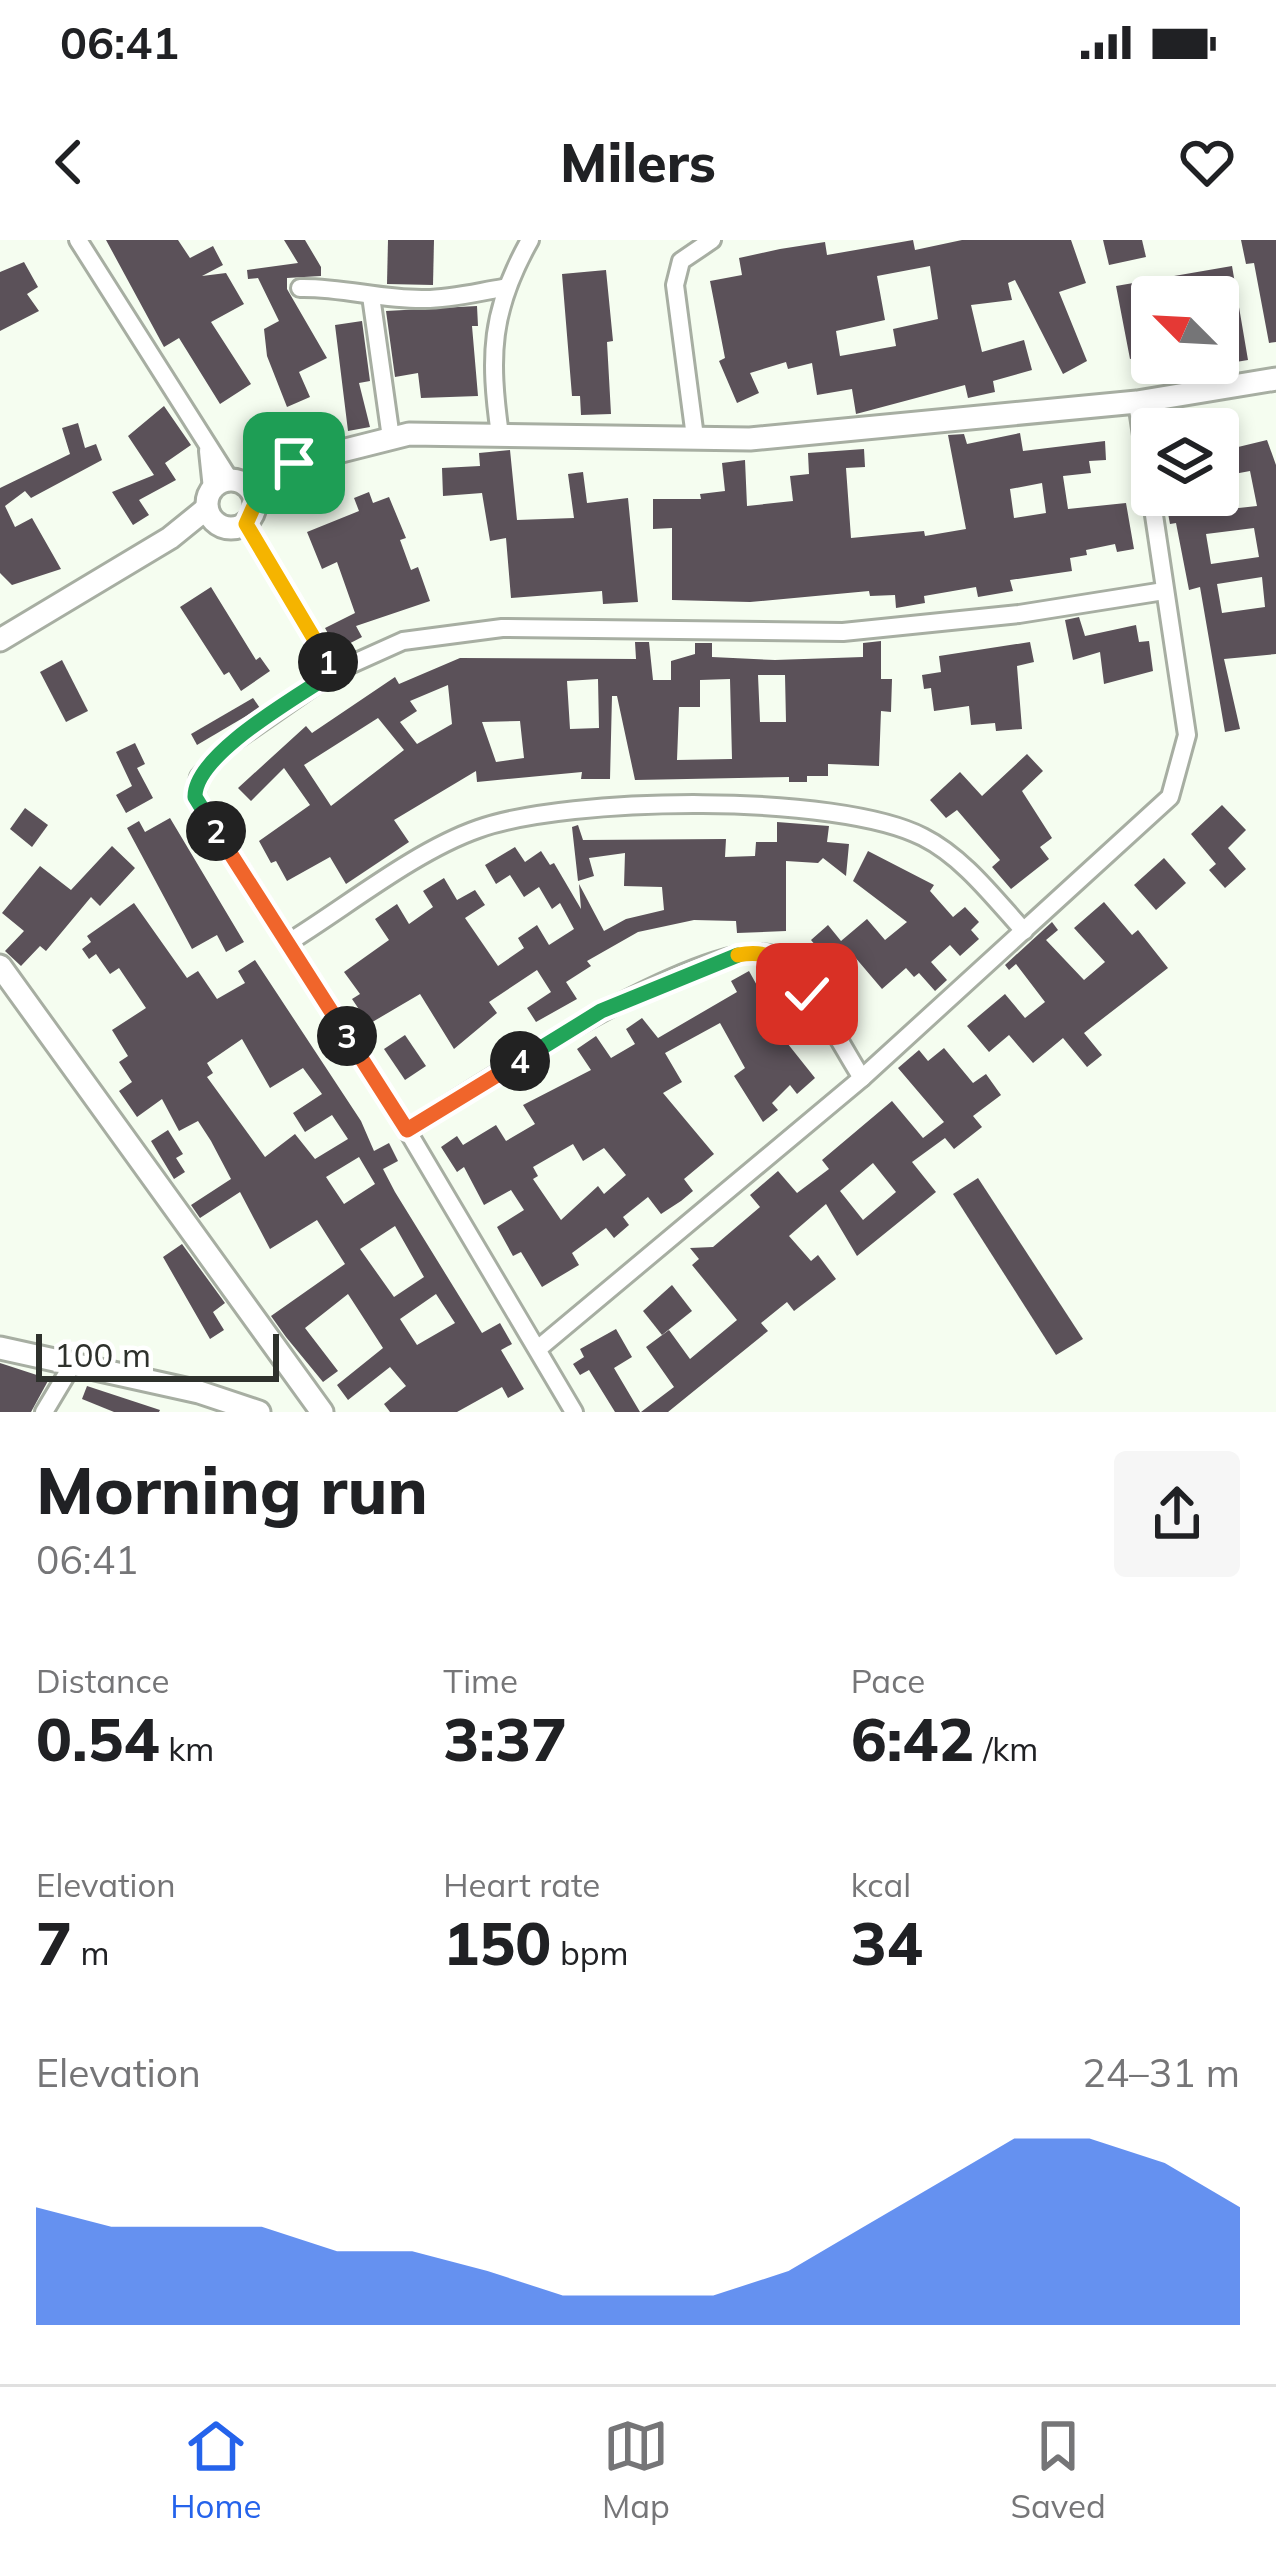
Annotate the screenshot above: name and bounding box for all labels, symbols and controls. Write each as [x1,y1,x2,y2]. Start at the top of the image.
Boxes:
text: 06:41 [60,14,179,70]
text: Milers [560,128,716,196]
icon: back [36,129,102,195]
icon: heart [1174,129,1240,195]
north arrow [1131,276,1239,384]
map controls [1131,276,1239,516]
button: layers [1131,408,1239,516]
pin [243,412,345,514]
icon: arrive [261,430,327,496]
pin: 1 [298,632,358,692]
text: 1 [318,641,338,682]
pin: 2 [186,801,246,861]
text: 2 [206,810,226,851]
pin [756,943,858,1045]
icon: check [774,961,840,1027]
pin: 3 [317,1006,377,1066]
text: 3 [337,1015,357,1056]
pin: 4 [490,1031,550,1091]
text: 4 [510,1040,530,1081]
scale bar [36,1328,279,1381]
text: 100 m [54,1334,151,1375]
text: Morning run [36,1448,428,1531]
button: share [1114,1451,1240,1577]
text: 06:41 [36,1535,139,1584]
text: Distance [36,1660,169,1701]
text: Time [443,1660,518,1701]
text: Pace [851,1660,925,1701]
text: 0.54 [36,1701,160,1776]
text: 3:37 [443,1701,567,1776]
text: 6:42 [851,1701,974,1776]
text: km [160,1728,214,1769]
text: /km [974,1728,1038,1769]
text: Elevation [36,1864,176,1905]
text: Heart rate [443,1864,600,1905]
text: kcal [851,1864,911,1905]
text: 7 [36,1905,72,1980]
text: 150 [443,1905,551,1980]
text: 34 [851,1905,923,1980]
text: m [72,1932,110,1973]
text: bpm [551,1932,629,1973]
text: Elevation [36,2048,201,2097]
text: 24–31 m [1082,2048,1240,2097]
tab: Home [170,2413,261,2526]
tab: Map [602,2413,670,2526]
tab: Saved [1010,2413,1106,2526]

